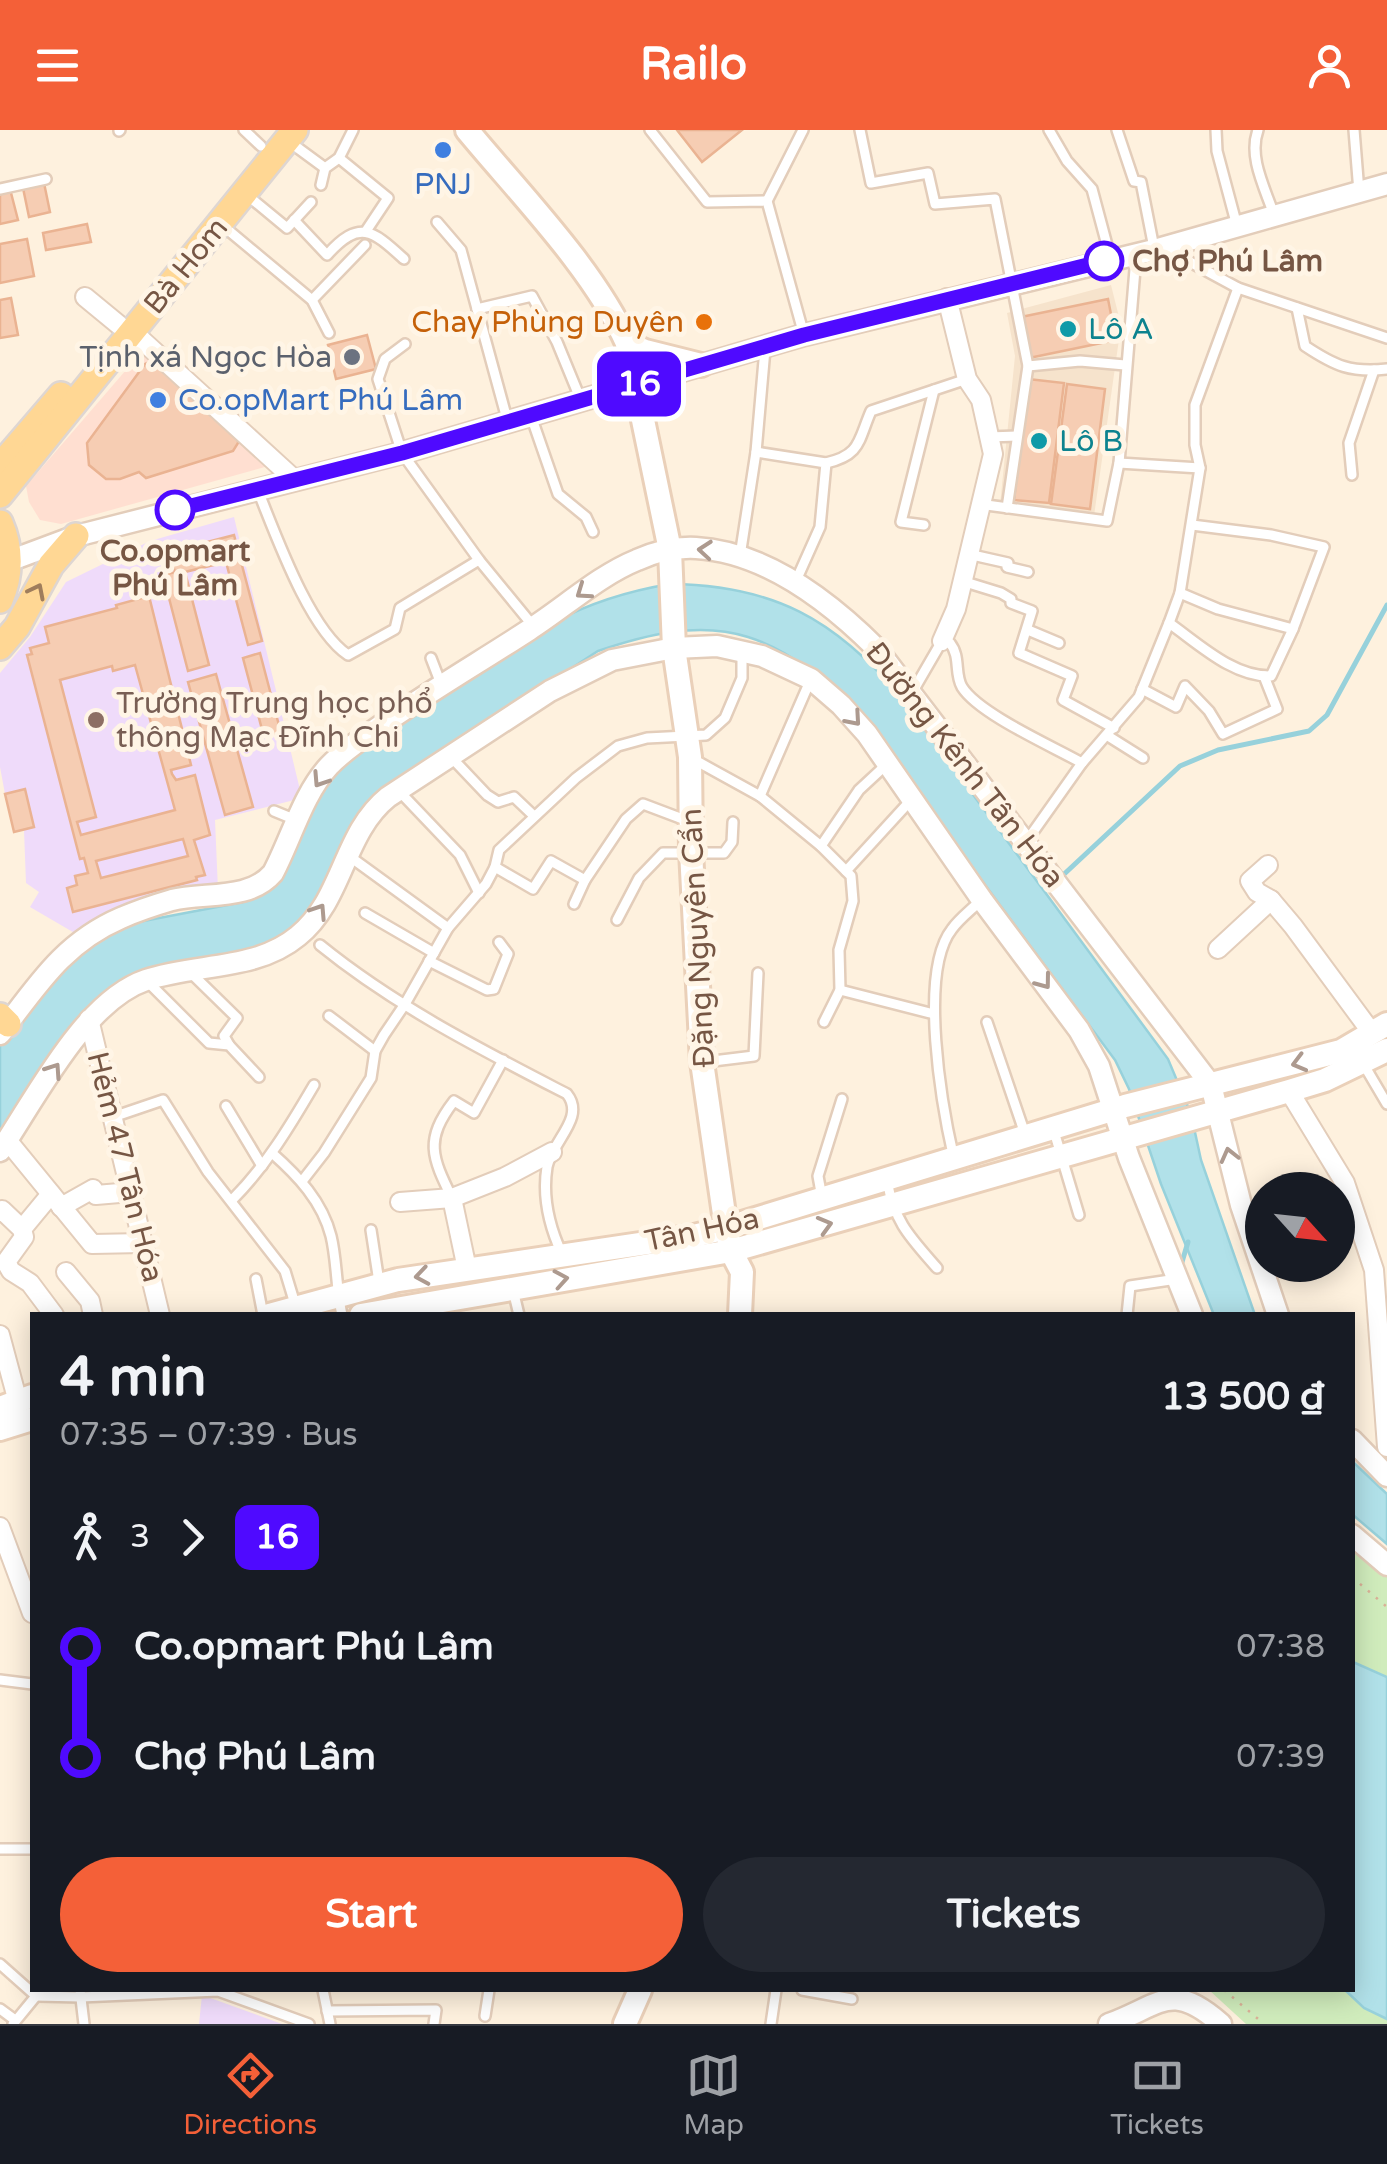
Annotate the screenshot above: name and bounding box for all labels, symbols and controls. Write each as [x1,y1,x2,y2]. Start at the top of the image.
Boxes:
icon: menu [30,38,85,93]
text: Railo [640,38,747,92]
icon: person [1302,38,1357,93]
marker: PNJ [432,139,454,161]
place label: PNJ [414,166,472,203]
street label: Bà Hom [136,210,236,322]
marker: Chợ Phú Lâm [1085,242,1123,280]
place label: Chợ Phú Lâm [1132,243,1323,280]
place label: Chay Phùng Duyên [411,304,684,341]
marker: Chay Phùng Duyên [693,311,715,333]
place label: Lô A [1088,311,1154,348]
marker: Lô A [1057,318,1079,340]
place label: Tịnh xá Ngọc Hòa [79,339,332,376]
marker: Tịnh xá Ngọc Hòa [341,346,363,368]
line badge: 16 [594,352,684,416]
text: 16 [617,363,661,405]
place label: Co.opMart Phú Lâm [178,382,463,419]
marker: Co.opMart Phú Lâm [147,389,169,411]
place label: Lô B [1059,423,1123,460]
marker: Lô B [1028,430,1050,452]
marker: Co.opmart Phú Lâm [156,491,194,529]
place label: Co.opmart Phú Lâm [100,533,251,604]
one-way arrow [696,539,712,561]
one-way arrow [576,580,594,598]
one-way arrow [25,583,44,601]
street label: Đường Kênh Tân Hóa [858,635,1072,895]
place label: Trường Trung học phổ thông Mạc Đĩnh Chi [116,685,433,756]
one-way arrow [842,707,860,726]
marker: Trường Trung học phổ thông Mạc Đĩnh Chi [85,709,107,731]
one-way arrow [313,770,332,788]
street label: Đặng Nguyên Cẩn [673,807,723,1069]
one-way arrow [307,904,326,922]
one-way arrow [1032,971,1049,989]
street label: Hẻm 47 Tân Hóa [78,1048,172,1286]
one-way arrow [1291,1051,1308,1072]
one-way arrow [42,1063,61,1081]
one-way arrow [1219,1147,1240,1164]
north arrow [1245,1172,1355,1282]
map controls [1245,1172,1355,1282]
street label: Tân Hóa [641,1200,763,1260]
one-way arrow [816,1216,833,1237]
one-way arrow [414,1265,431,1286]
one-way arrow [552,1269,569,1290]
text: 4 min [60,1345,207,1411]
text: 13 500 ₫ [1161,1374,1325,1420]
text: 07:35 – 07:39 · Bus [60,1416,358,1454]
icon: walk [60,1510,115,1565]
icon: forward [165,1510,220,1565]
text: 16 [255,1516,299,1558]
text: 3 [130,1518,150,1556]
text: Co.opmart Phú Lâm [134,1624,494,1670]
text: 07:38 [1236,1628,1325,1666]
text: Chợ Phú Lâm [134,1734,376,1780]
text: 07:39 [1236,1738,1325,1776]
button: Start [60,1857,683,1972]
button: Tickets [703,1857,1325,1972]
tab: Directions [183,2048,317,2142]
tab: Map [683,2048,744,2142]
tab: Tickets [1110,2048,1204,2142]

